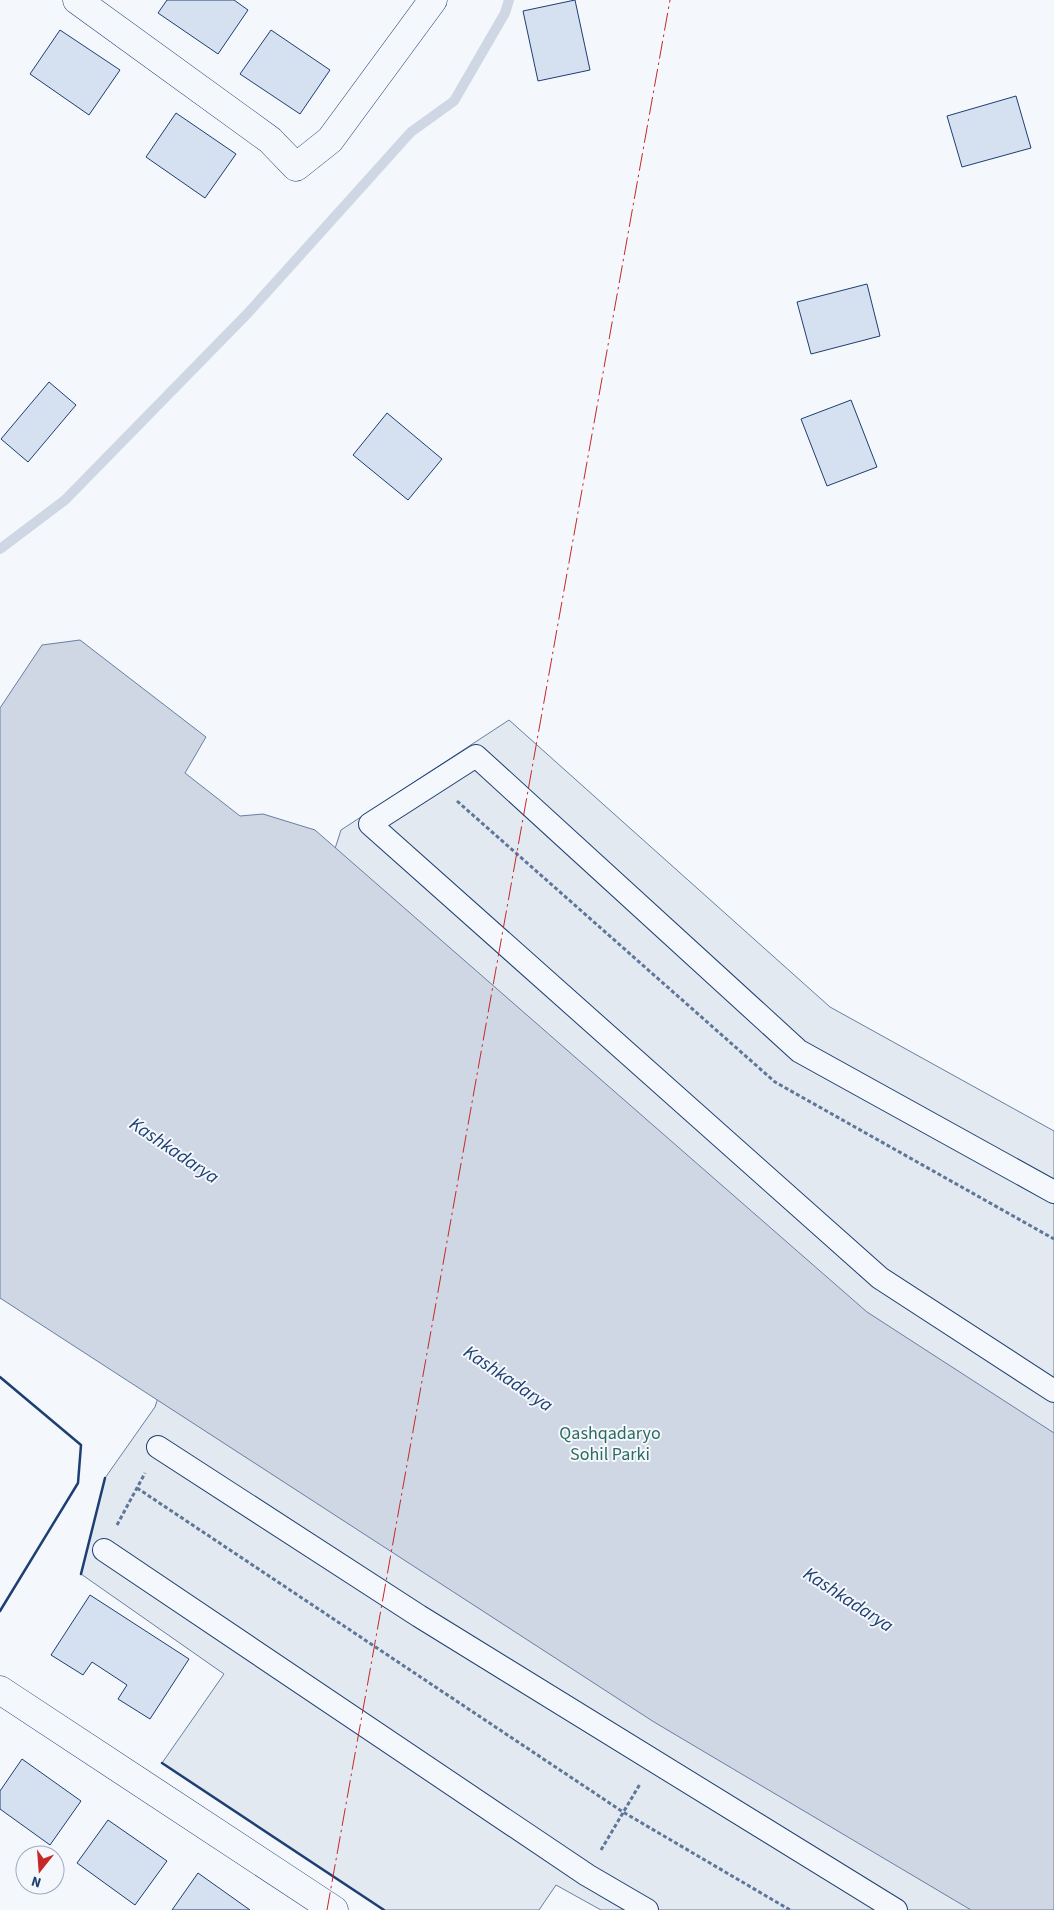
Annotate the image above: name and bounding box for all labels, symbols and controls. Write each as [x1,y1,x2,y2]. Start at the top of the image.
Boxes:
water label: Kashkadarya [124,1111,224,1191]
water label: Kashkadarya [458,1339,558,1419]
park label: Qashqadaryo Sohil Parki [559,1421,661,1467]
water label: Kashkadarya [798,1561,898,1639]
north arrow [15,1845,65,1895]
text: N [29,1871,44,1892]

